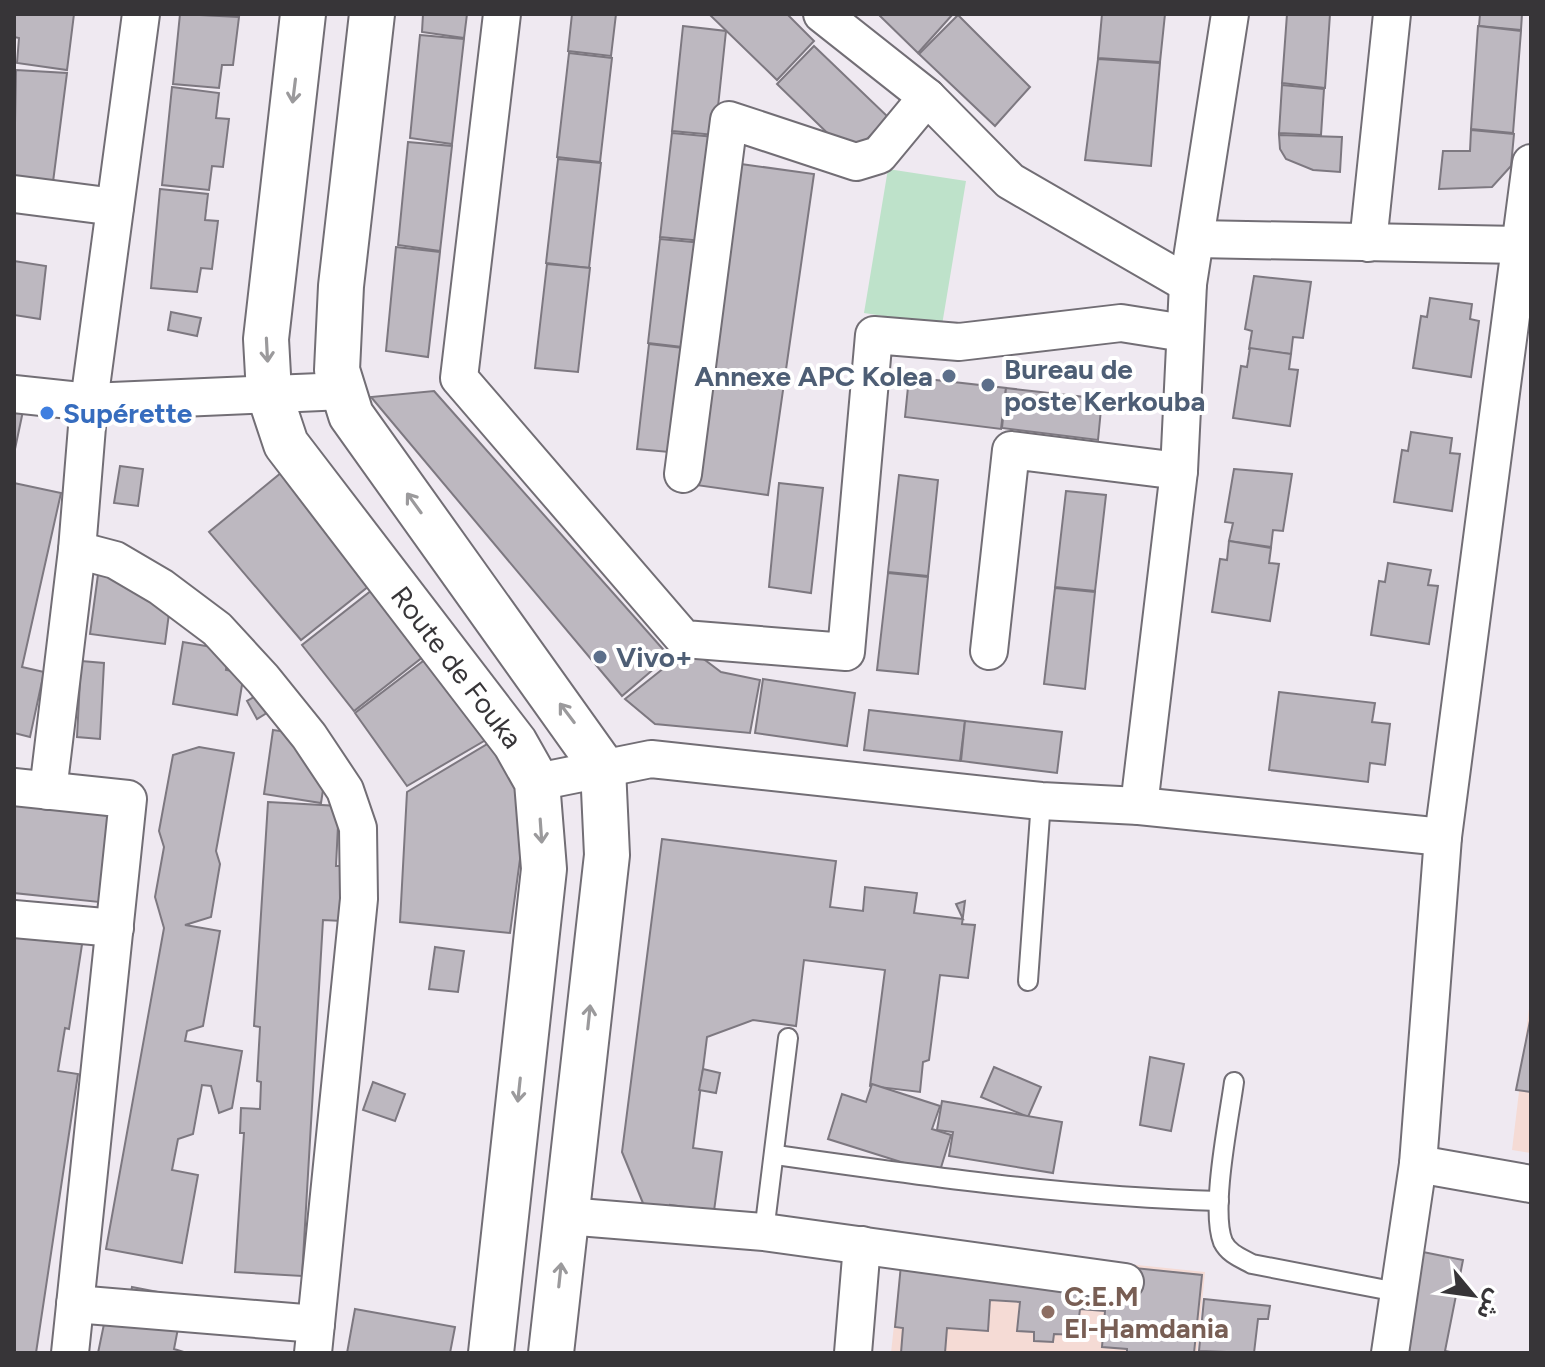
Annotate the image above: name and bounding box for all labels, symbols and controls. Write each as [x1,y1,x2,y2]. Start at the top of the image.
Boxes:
one-way arrow [287,78,302,104]
one-way arrow [259,336,274,363]
place label: Bureau de poste Kerkouba [1004,352,1205,418]
place label: Annexe APC Kolea [694,359,933,393]
marker: Annexe APC Kolea [940,367,958,385]
marker: Bureau de poste Kerkouba [979,376,997,394]
place label: Supérette [63,396,192,430]
marker: Supérette [38,404,56,422]
one-way arrow [406,493,423,514]
street label: Route de Fouka [384,579,530,755]
place label: Vivo+ [616,640,693,674]
marker: Vivo+ [591,648,609,666]
one-way arrow [558,703,575,725]
one-way arrow [534,817,549,844]
one-way arrow [581,1004,596,1031]
one-way arrow [512,1076,527,1103]
north arrow [1433,1255,1513,1335]
one-way arrow [552,1263,567,1289]
place label: C.E.M El-Hamdania [1064,1279,1229,1345]
text: ش [1471,1285,1509,1324]
marker: C.E.M El-Hamdania [1039,1303,1057,1321]

